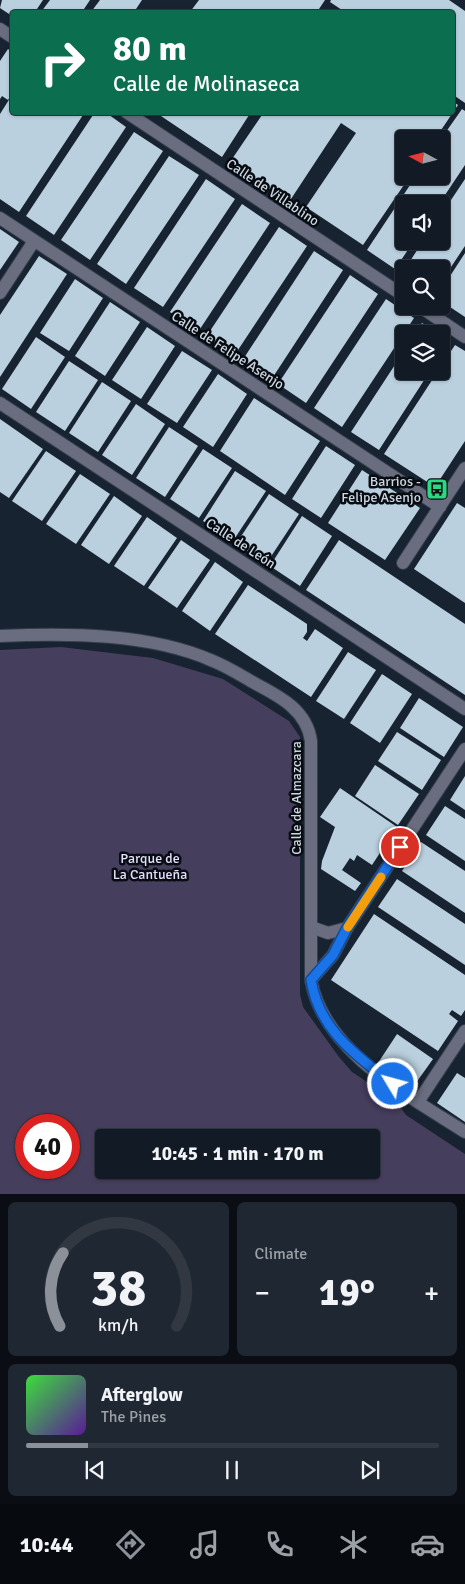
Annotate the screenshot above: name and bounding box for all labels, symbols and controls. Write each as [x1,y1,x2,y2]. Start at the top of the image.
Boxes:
text: 80 m [113,27,187,70]
icon: right [30,30,95,95]
text: Calle de Molinaseca [113,70,300,97]
north arrow [395,130,450,185]
map controls [395,130,450,380]
street label: Calle de Villablino [223,155,322,230]
button: sound [395,195,450,250]
button: search [395,260,450,315]
street label: Calle de Felipe Asenjo [168,308,287,393]
button: layers [395,325,450,380]
place label: Barrios - Felipe Asenjo [341,473,421,506]
bus stop icon: Barrios - Felipe Asenjo [425,477,449,501]
street label: Calle de León [203,515,279,572]
street label: Calle de Almazcara [288,741,305,855]
pin [379,826,421,868]
icon: arrive [386,833,414,861]
park label: Parque de La Cantueña [113,850,187,883]
position arrow [366,1057,418,1109]
speed limit sign: 40 [15,1114,80,1179]
text: 10:45 · 1 min · 170 m [151,1142,324,1166]
text: Climate [255,1244,307,1264]
text: 38 [90,1256,146,1320]
text: 19° [319,1269,375,1316]
text: − [255,1276,270,1310]
text: + [424,1276,439,1310]
text: km/h [98,1314,138,1336]
text: Afterglow [101,1383,183,1407]
text: The Pines [101,1407,166,1427]
icon: previous [81,1456,109,1484]
icon: pause [218,1456,246,1484]
icon: next [356,1456,384,1484]
icon: directions [113,1527,148,1562]
icon: music [187,1527,222,1562]
icon: phone [262,1527,297,1562]
icon: climate [336,1527,371,1562]
icon: car [410,1527,445,1562]
text: 10:44 [20,1531,74,1558]

